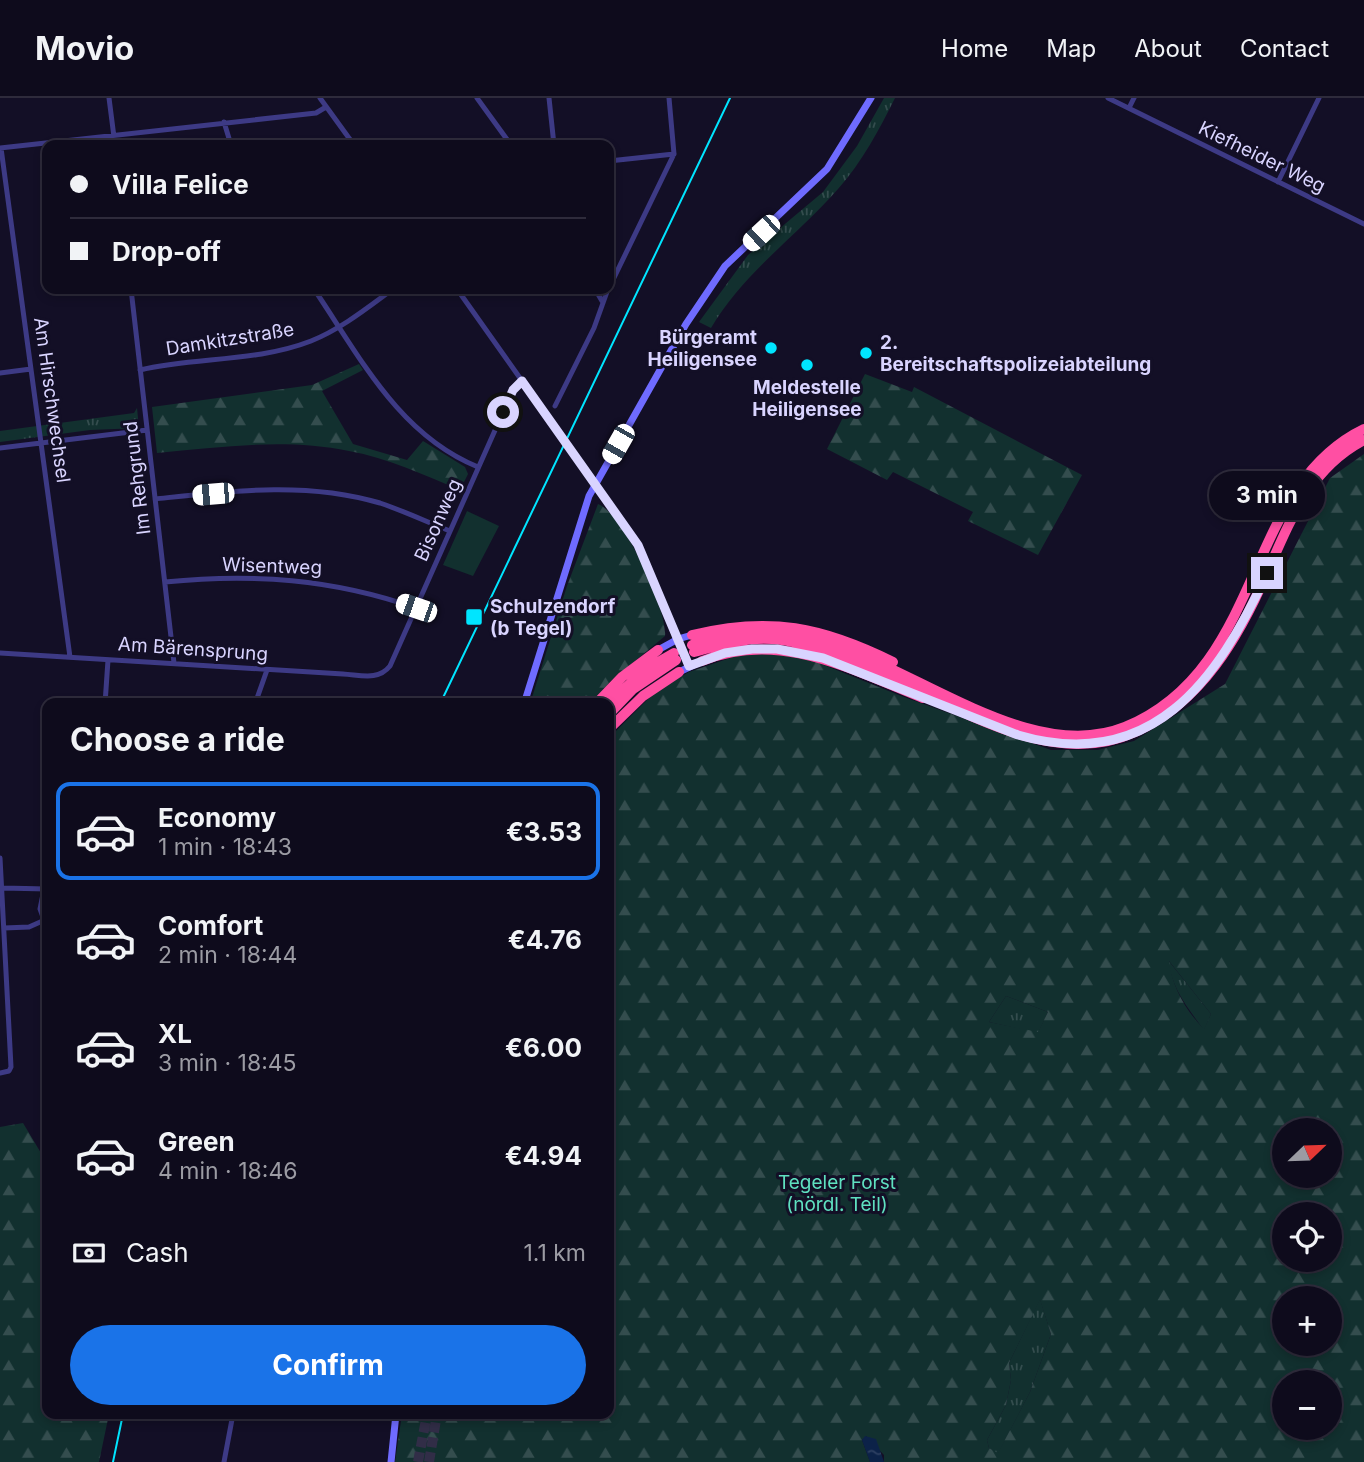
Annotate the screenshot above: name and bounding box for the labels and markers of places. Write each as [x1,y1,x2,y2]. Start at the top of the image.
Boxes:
place label: Bürgeramt Heiligensee [648,326,757,371]
place label: 2. Bereitschaftspolizeiabteilung [880,331,1151,376]
marker: Bürgeramt Heiligensee [763,340,779,356]
marker: 2. Bereitschaftspolizeiabteilung [858,345,874,361]
marker: Meldestelle Heiligensee [799,357,815,373]
place label: Meldestelle Heiligensee [752,376,862,421]
place label: Schulzendorf (b Tegel) [490,595,616,640]
marker: Schulzendorf (b Tegel) [464,607,484,627]

